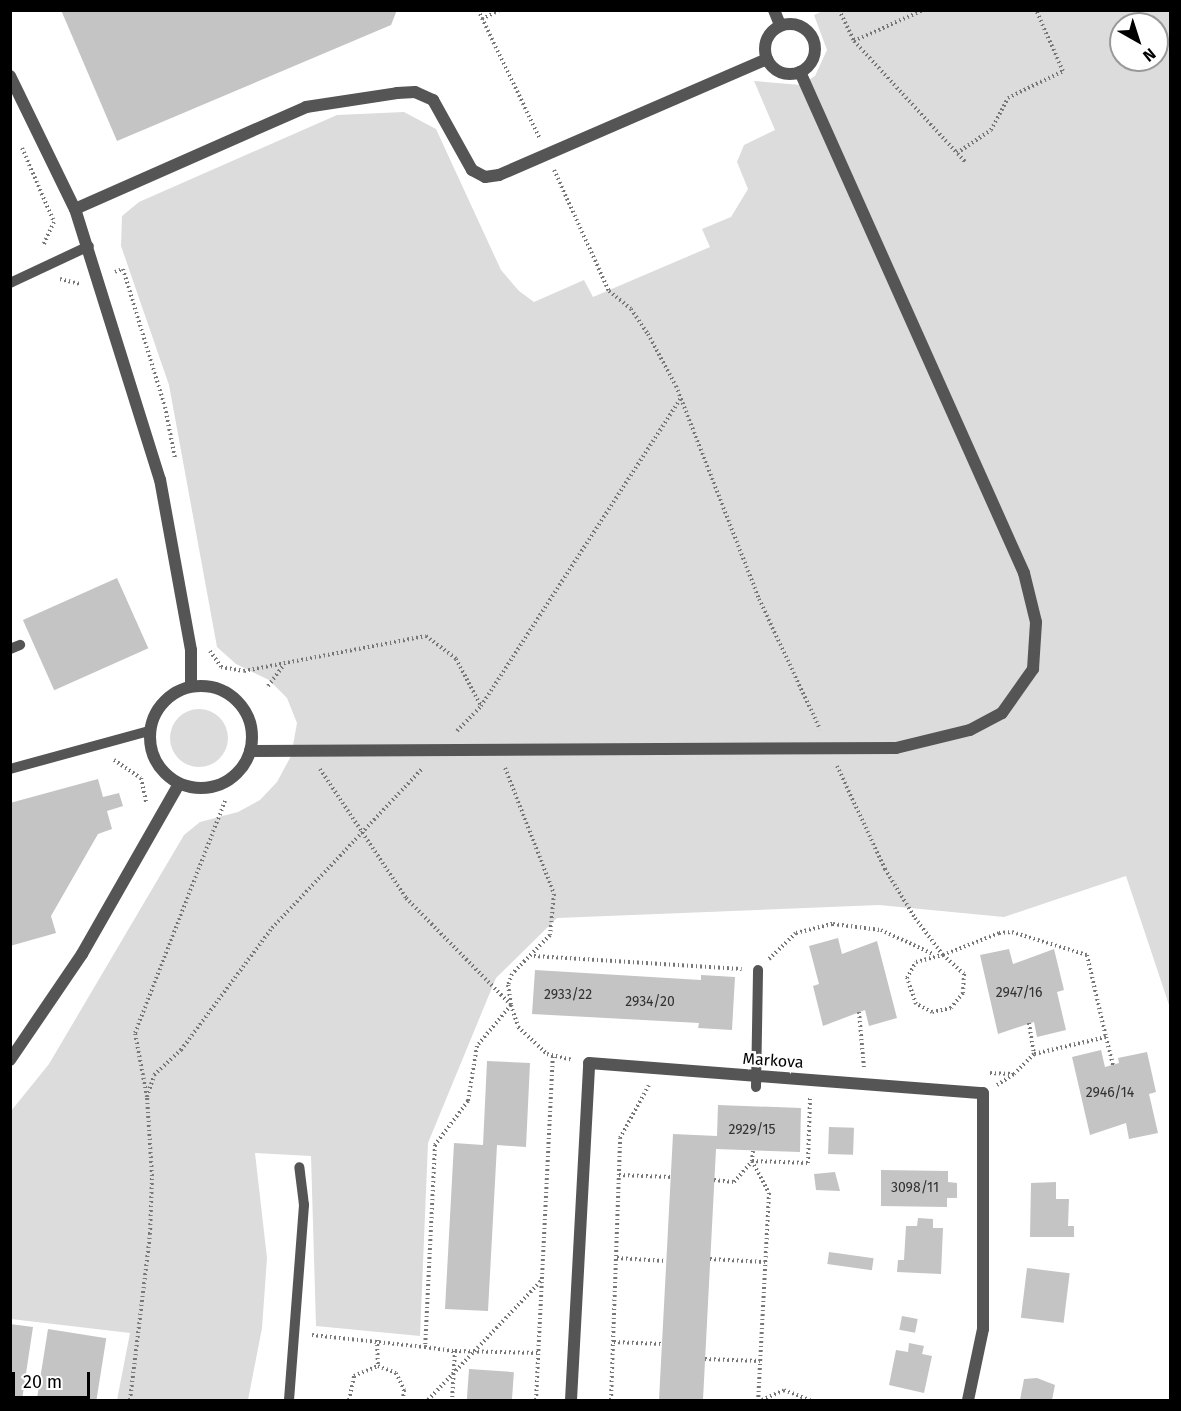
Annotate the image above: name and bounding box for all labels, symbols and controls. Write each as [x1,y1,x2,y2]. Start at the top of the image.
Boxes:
north arrow [1109,12,1169,72]
text: N [1139,44,1159,66]
house number: 2947/16 [996,985,1042,1001]
house number: 2933/22 [544,987,592,1003]
house number: 2934/20 [625,994,675,1010]
street label: Markova [742,1049,804,1073]
house number: 2946/14 [1086,1085,1134,1101]
house number: 2929/15 [729,1122,775,1138]
house number: 3098/11 [891,1180,939,1196]
scale bar [15,1360,93,1398]
text: 20 m [23,1371,62,1393]

